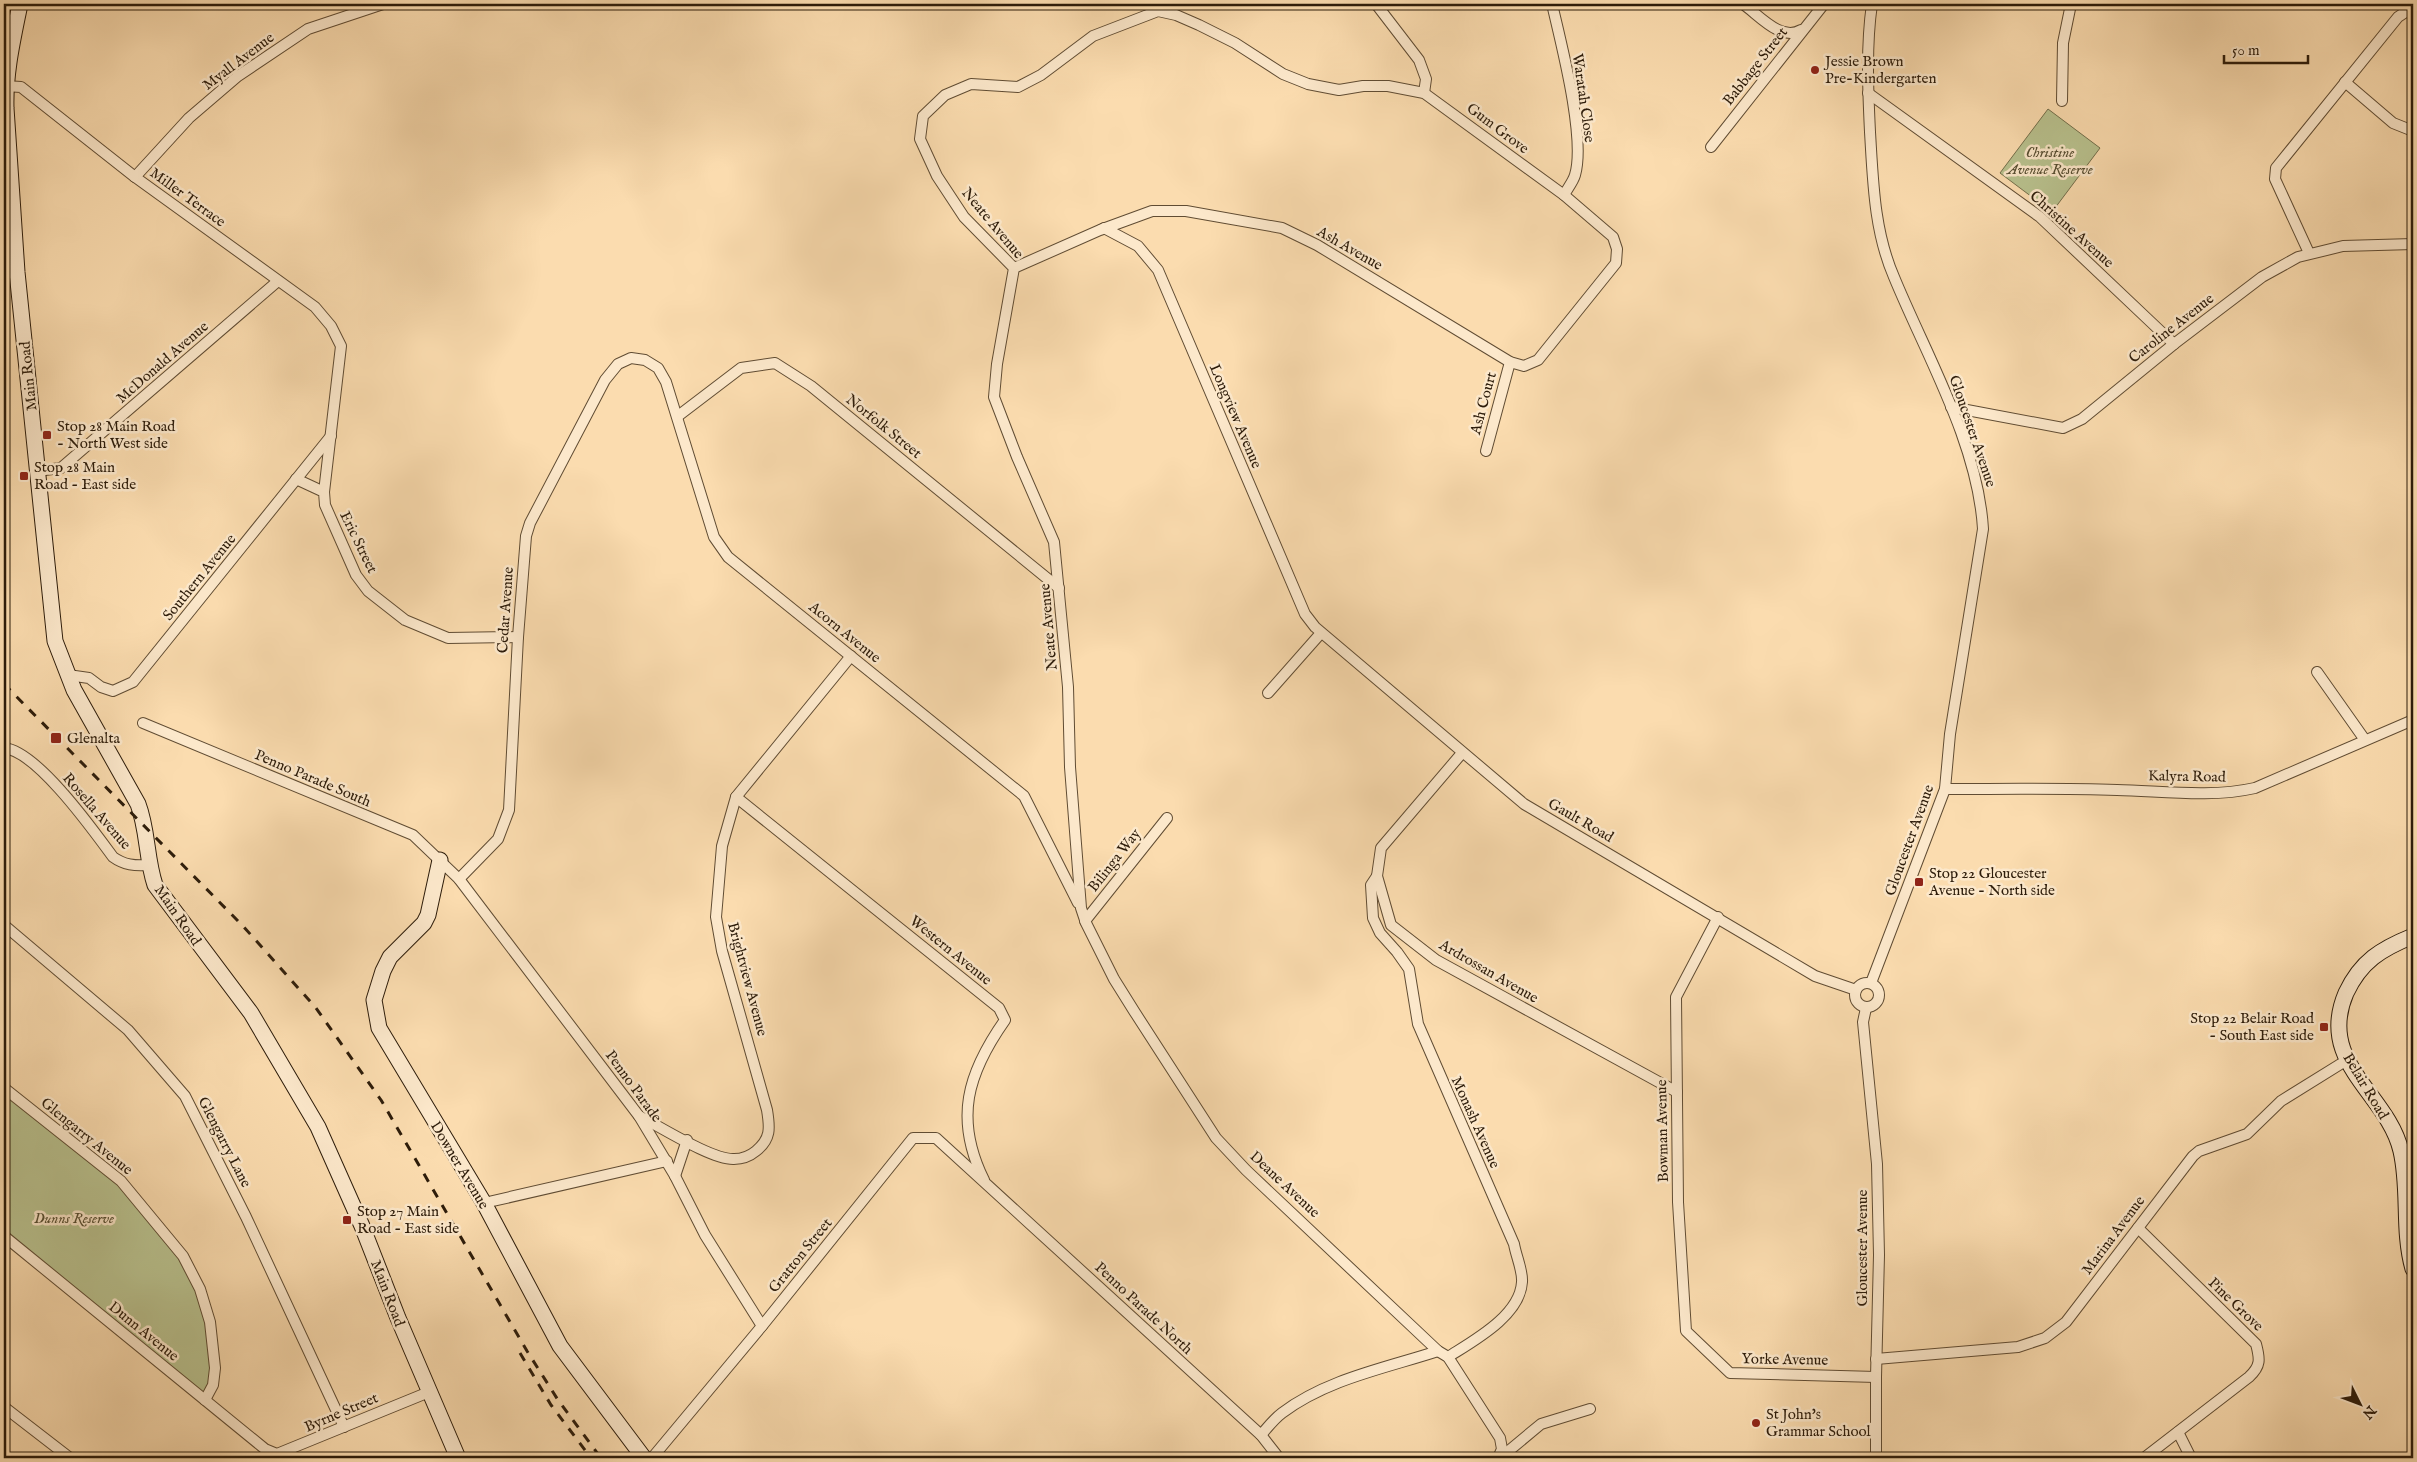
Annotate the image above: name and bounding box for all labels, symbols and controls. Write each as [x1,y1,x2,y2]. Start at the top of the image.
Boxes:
street label: Babbage Street [1719,23,1792,109]
street label: Myall Avenue [199,28,278,95]
scale bar [2224,32,2308,64]
text: 50 m [2232,41,2260,60]
street label: Waratah Close [1568,52,1599,144]
place label: Jessie Brown Pre-Kindergarten [1823,52,1936,88]
marker: Jessie Brown Pre-Kindergarten [1809,64,1821,76]
street label: Gum Grove [1463,99,1533,158]
park label: Christine Avenue Reserve [2005,143,2093,179]
street label: Miller Terrace [146,163,229,231]
street label: Neate Avenue [957,184,1028,263]
street label: Christine Avenue [2026,187,2118,272]
street label: Ash Avenue [1313,222,1386,275]
street label: Caroline Avenue [2125,289,2218,368]
street label: McDonald Avenue [112,317,212,408]
street label: Main Road [15,339,42,412]
street label: Longview Avenue [1205,361,1266,471]
street label: Ash Court [1466,370,1501,437]
street label: Gloucester Avenue [1944,373,2001,490]
street label: Norfolk Street [842,390,925,463]
place label: Stop 28 Main Road - North West side [57,417,176,453]
marker: Stop 28 Main Road - North West side [41,429,53,441]
place label: Stop 28 Main Road - East side [34,458,136,494]
marker: Stop 28 Main Road - East side [18,470,30,482]
street label: Eric Street [335,508,382,576]
street label: Southern Avenue [159,530,240,625]
street label: Cedar Avenue [493,566,518,654]
street label: Neate Avenue [1035,583,1062,671]
street label: Acorn Avenue [804,597,885,667]
place label: Glenalta [67,729,121,748]
marker: Glenalta [49,731,63,745]
street label: Penno Parade South [252,745,374,812]
street label: Kalyra Road [2148,766,2227,787]
street label: Rosella Avenue [58,769,135,854]
street label: Gloucester Avenue [1881,782,1938,898]
street label: Gault Road [1545,794,1618,847]
street label: Bilinga Way [1084,824,1145,896]
place label: Stop 22 Gloucester Avenue - North side [1928,864,2055,900]
marker: Stop 22 Gloucester Avenue - North side [1913,876,1925,888]
street label: Main Road [150,881,206,950]
street label: Western Avenue [906,911,996,989]
street label: Brightview Avenue [723,920,772,1038]
street label: Ardrossan Avenue [1435,935,1542,1008]
place label: Stop 22 Belair Road - South East side [2190,1009,2315,1045]
marker: Stop 22 Belair Road - South East side [2318,1021,2330,1033]
street label: Penno Parade [601,1046,666,1126]
street label: Belair Road [2338,1050,2393,1124]
street label: Monash Avenue [1447,1073,1504,1171]
street label: Bowman Avenue [1652,1079,1673,1183]
street label: Glengarry Avenue [37,1093,137,1179]
street label: Glengarry Lane [194,1094,256,1191]
street label: Downer Avenue [426,1118,493,1213]
street label: Deane Avenue [1245,1147,1324,1222]
street label: Gloucester Avenue [1853,1189,1872,1307]
street label: Marina Avenue [2078,1192,2149,1278]
place label: Stop 27 Main Road - East side [357,1202,459,1238]
park label: Dunns Reserve [34,1209,114,1228]
marker: Stop 27 Main Road - East side [341,1214,353,1226]
street label: Gratton Street [764,1214,836,1297]
street label: Main Road [366,1257,409,1330]
street label: Penno Parade North [1091,1258,1197,1359]
street label: Pine Grove [2204,1273,2267,1335]
street label: Dunn Avenue [105,1297,183,1366]
street label: Yorke Avenue [1741,1349,1829,1370]
north arrow [2334,1380,2384,1430]
street label: Byrne Street [301,1388,381,1436]
text: N [2358,1401,2380,1423]
place label: St John's Grammar School [1766,1405,1872,1441]
marker: St John's Grammar School [1750,1417,1762,1429]

